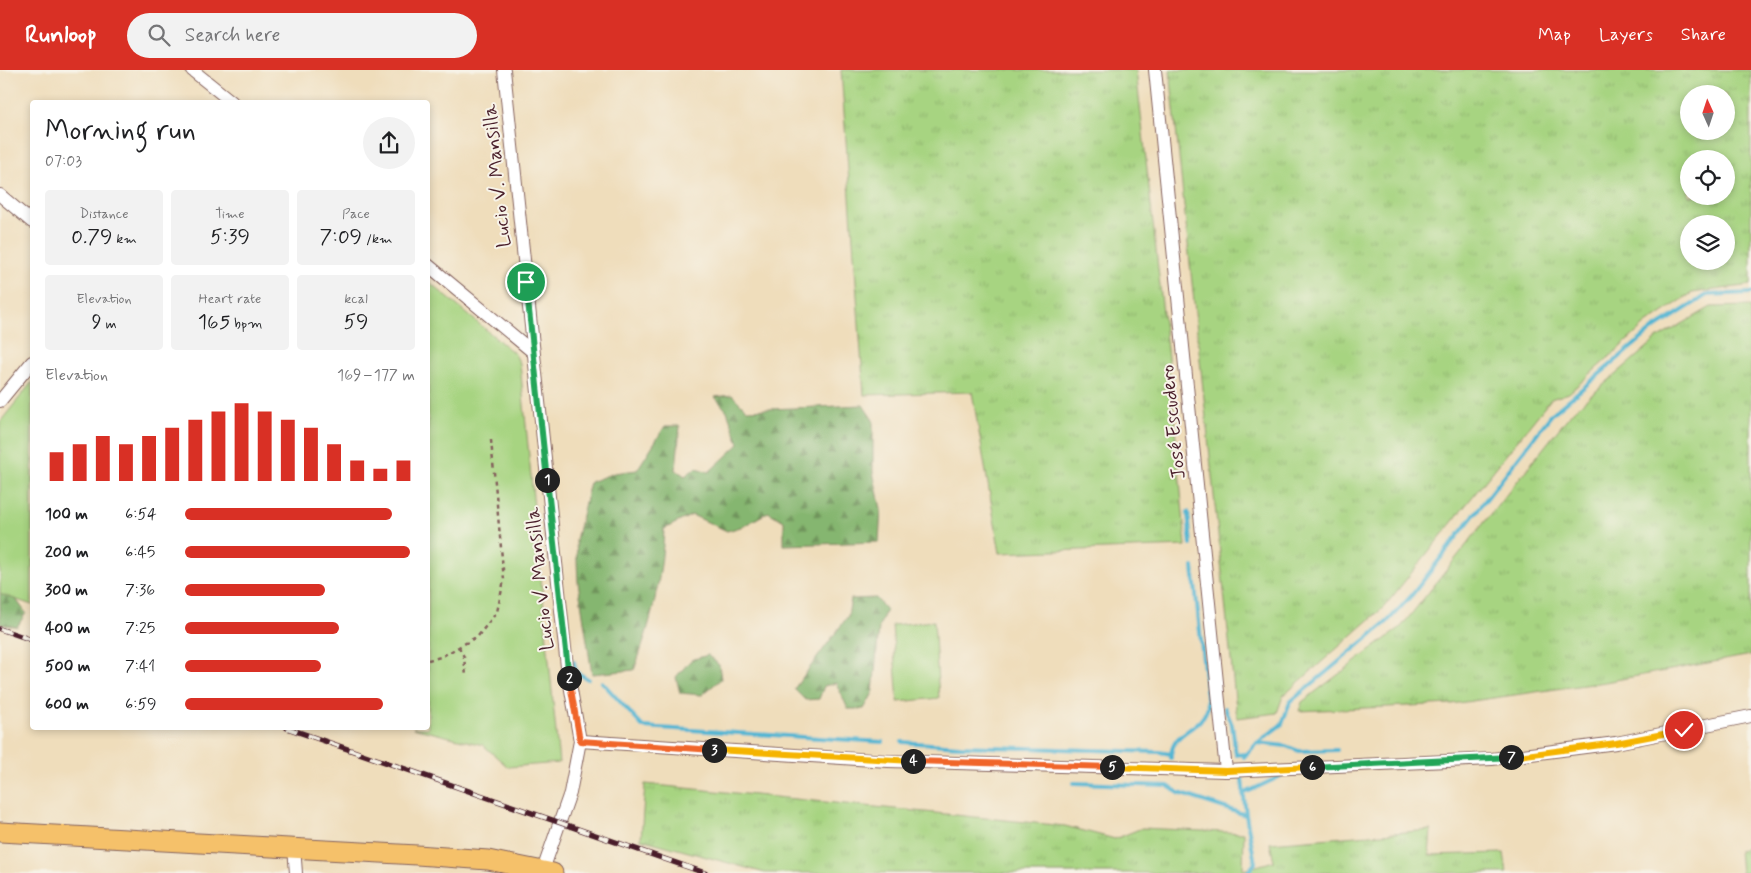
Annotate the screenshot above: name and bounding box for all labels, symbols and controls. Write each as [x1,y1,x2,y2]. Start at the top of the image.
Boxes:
search box [127,13,477,58]
text: Runloop [25,20,97,51]
icon: search [145,21,173,49]
text: Search here [185,23,280,48]
text: Map [1538,23,1571,47]
text: Layers [1599,23,1653,47]
text: Share [1681,23,1726,47]
north arrow [1680,85,1735,140]
map controls [1680,85,1735,270]
street label: Lucio V. Mansilla [476,102,518,249]
text: Morning run [45,113,196,150]
button: share [363,117,415,169]
button: locate [1680,150,1735,205]
text: 07:03 [45,151,82,172]
text: Distance [79,205,129,223]
text: Time [215,205,245,223]
text: Pace [342,205,370,223]
button: layers [1680,215,1735,270]
text: 0.79 [71,223,113,251]
text: 5:39 [210,223,250,251]
text: 7:09 [320,223,362,251]
text: km [113,230,137,248]
text: /km [362,230,392,248]
pin [505,261,547,303]
icon: arrive [512,268,540,296]
text: Elevation [76,290,132,308]
text: Heart rate [199,290,261,308]
text: kcal [344,290,368,308]
text: 9 [91,308,102,336]
text: 165 [198,308,230,336]
text: 59 [343,308,369,336]
text: m [102,315,117,333]
text: bpm [230,315,262,333]
street label: José Escudero [1154,363,1193,480]
text: Elevation [45,365,108,386]
text: 169–177 m [337,365,415,386]
pin: 1 [534,468,560,492]
text: 1 [544,471,551,489]
text: 100 m [45,504,88,525]
text: 6:54 [125,504,157,525]
street label: Lucio V. Mansilla [519,505,561,652]
text: 200 m [45,542,89,563]
text: 6:45 [125,542,155,563]
text: 300 m [45,580,88,601]
text: 7:36 [125,580,155,601]
text: 400 m [45,618,90,639]
text: 7:25 [125,618,155,639]
text: 500 m [45,656,90,677]
text: 7:41 [125,656,155,677]
pin: 2 [556,666,582,690]
text: 2 [566,669,573,687]
text: 600 m [45,694,89,715]
text: 6:59 [125,694,157,715]
pin [1663,709,1705,751]
icon: check [1670,716,1698,744]
pin: 3 [702,738,726,762]
text: 3 [711,741,718,759]
pin: 7 [1498,744,1524,770]
pin: 4 [900,748,926,774]
text: 7 [1507,748,1516,766]
text: 4 [909,752,918,770]
pin: 5 [1100,754,1124,780]
pin: 6 [1300,754,1324,780]
text: 5 [1108,758,1117,776]
text: 6 [1309,758,1316,776]

